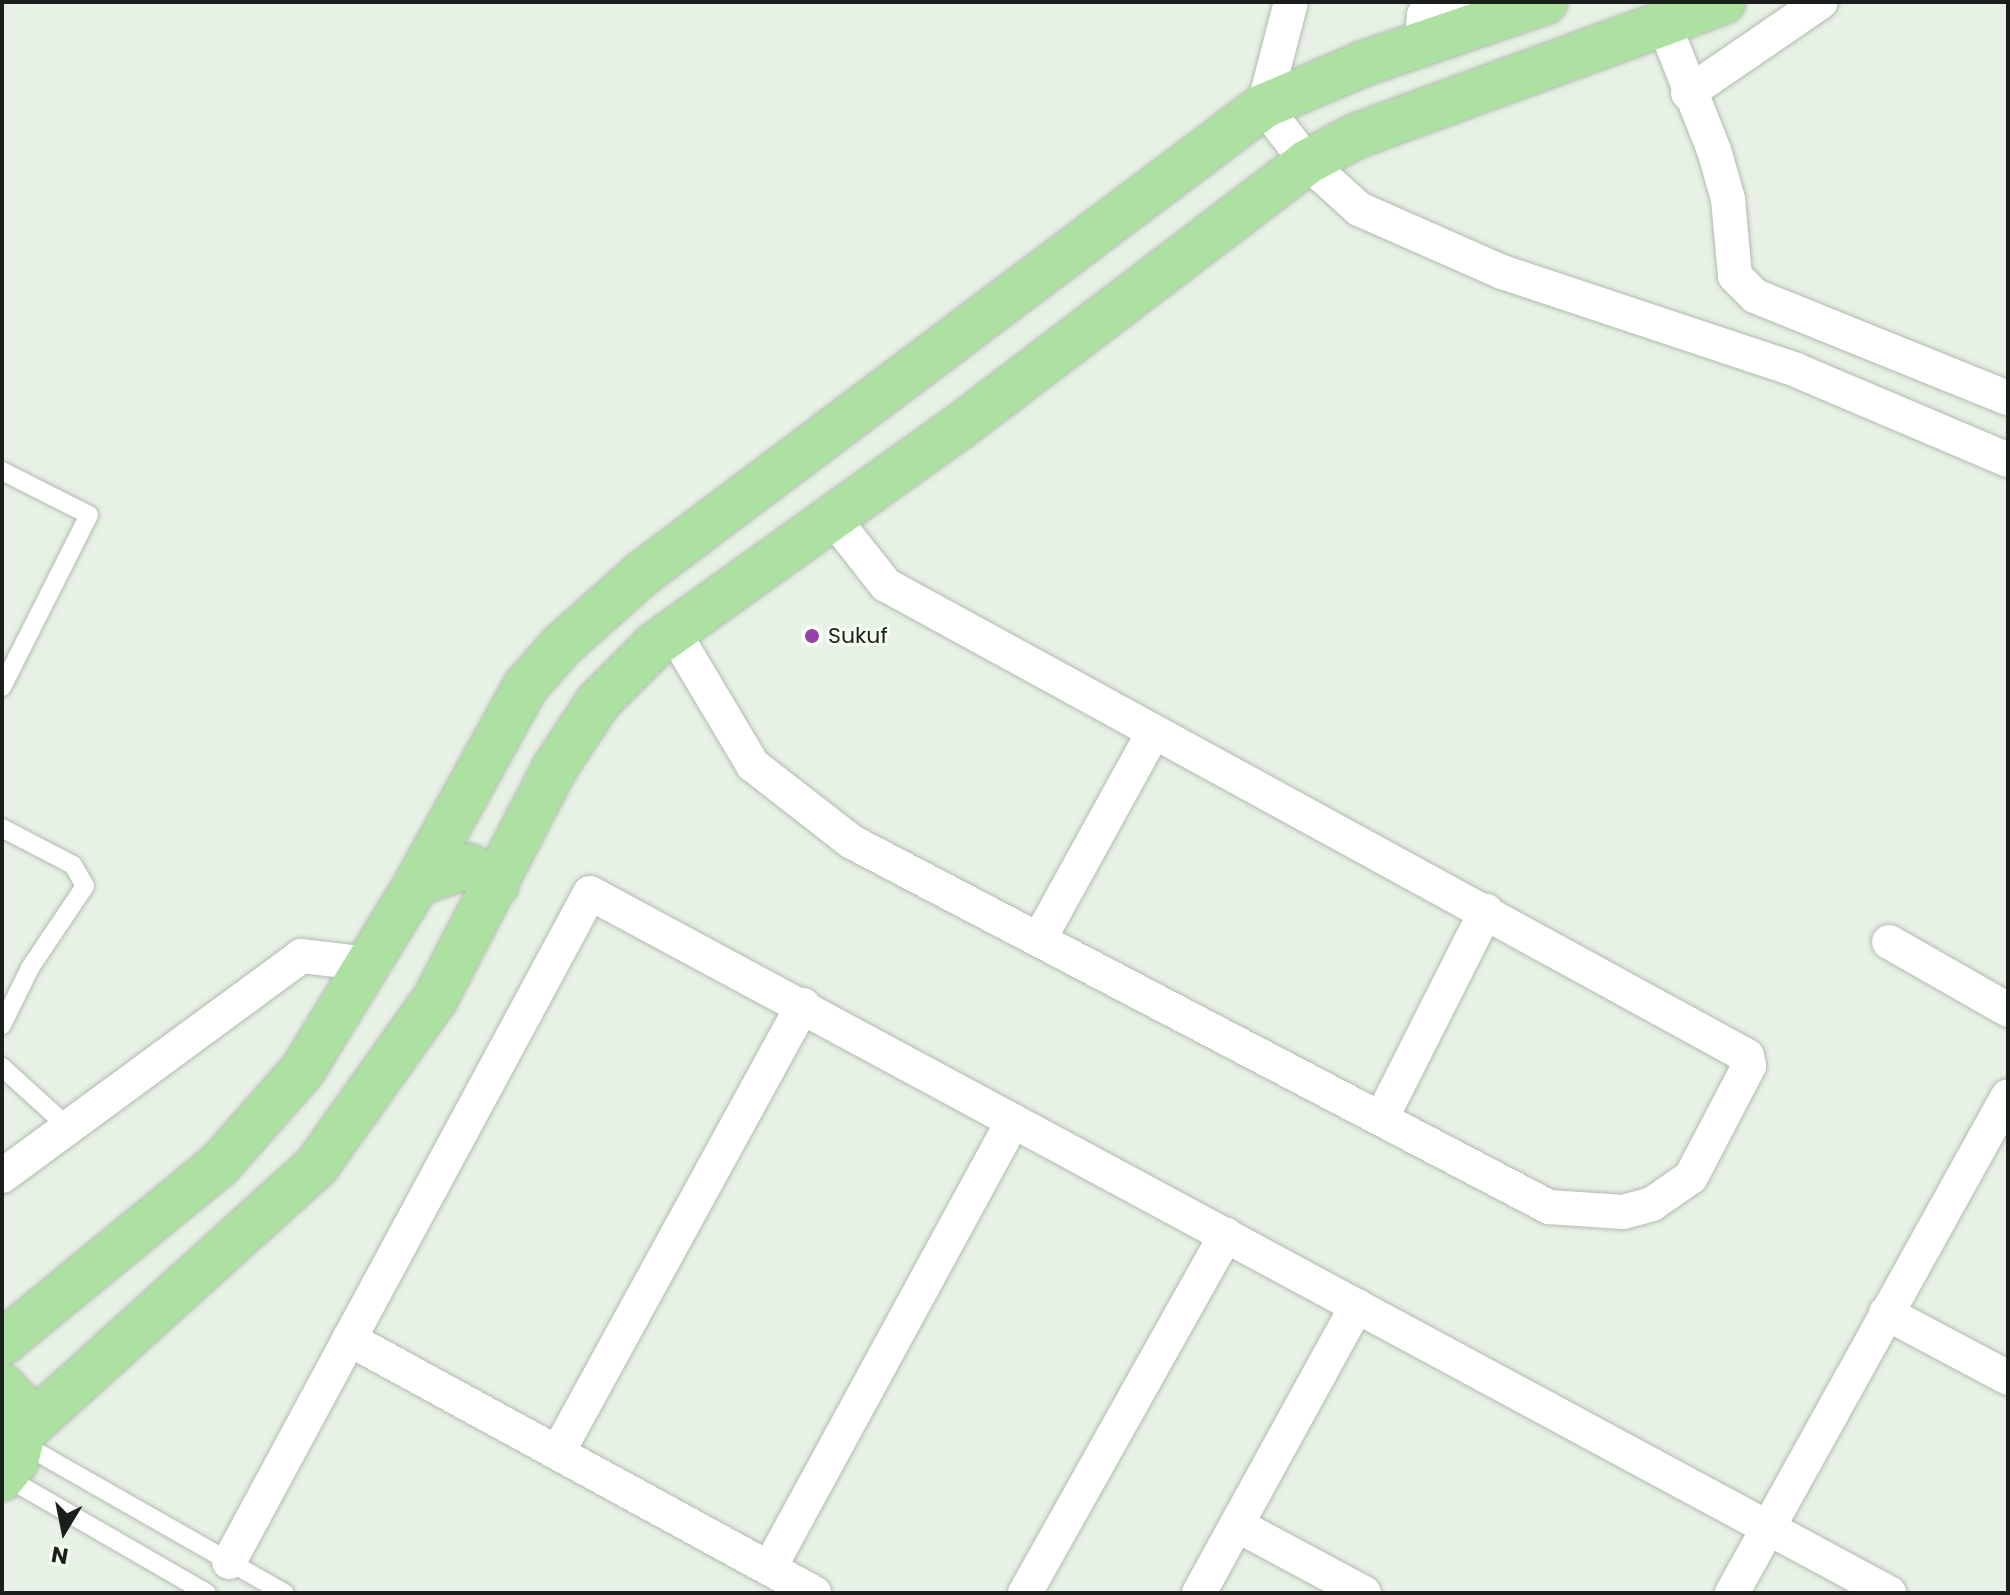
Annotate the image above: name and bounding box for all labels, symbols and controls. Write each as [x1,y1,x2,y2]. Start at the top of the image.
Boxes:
place label: Sukuf [828,623,888,649]
marker: Sukuf [803,627,821,645]
north arrow [24,1491,104,1571]
text: N [49,1538,71,1572]

